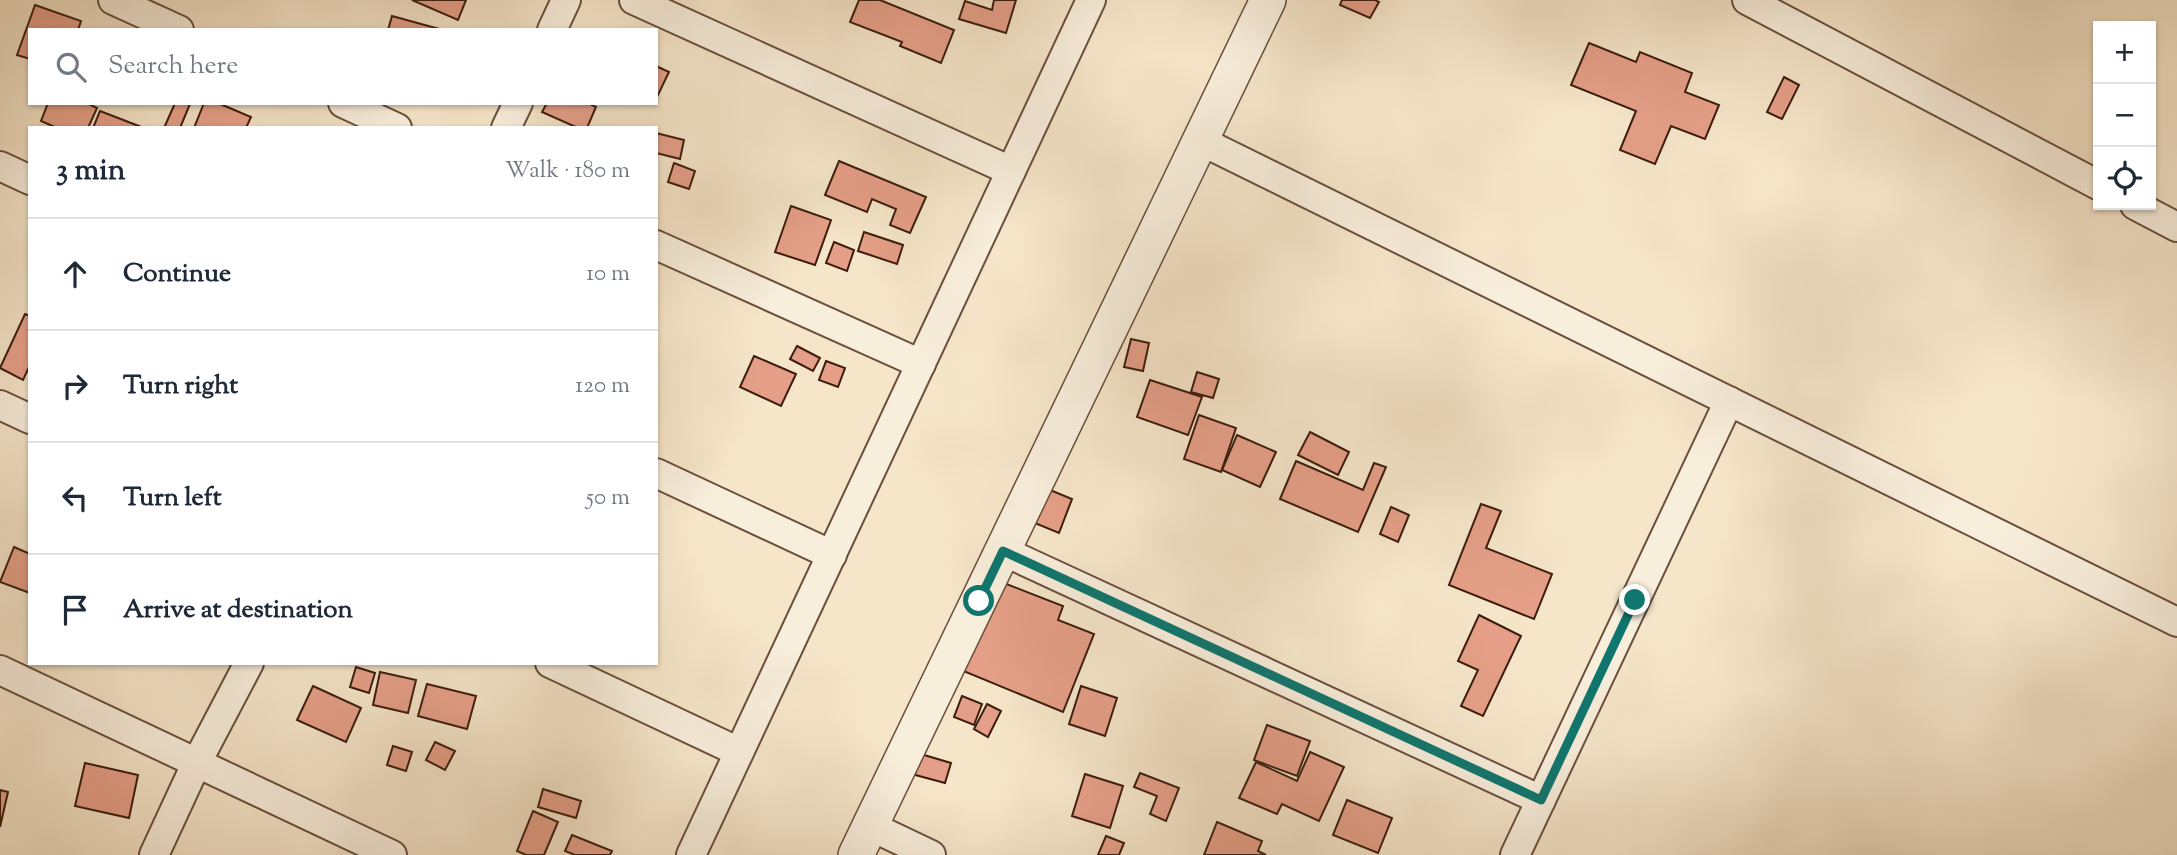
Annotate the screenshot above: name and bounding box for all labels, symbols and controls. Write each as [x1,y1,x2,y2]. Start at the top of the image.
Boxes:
map controls [2093,21,2156,210]
button: + [2093,21,2156,84]
search box [28,28,658,105]
icon: search [52,48,90,86]
text: Search here [108,48,238,85]
button: − [2093,84,2156,147]
button: locate [2093,147,2156,210]
text: 3 min [56,150,126,193]
text: Walk · 180 m [505,155,630,188]
icon: ahead [56,255,94,293]
text: Continue [123,256,231,293]
text: 10 m [586,258,630,291]
icon: right [56,367,94,405]
text: Turn right [123,368,238,405]
text: 120 m [575,370,630,403]
icon: left [56,479,94,517]
text: Turn left [123,480,222,517]
text: 50 m [586,482,630,515]
route end [1619,584,1650,615]
route start [963,585,994,616]
icon: arrive [56,591,94,629]
text: Arrive at destination [123,592,353,629]

